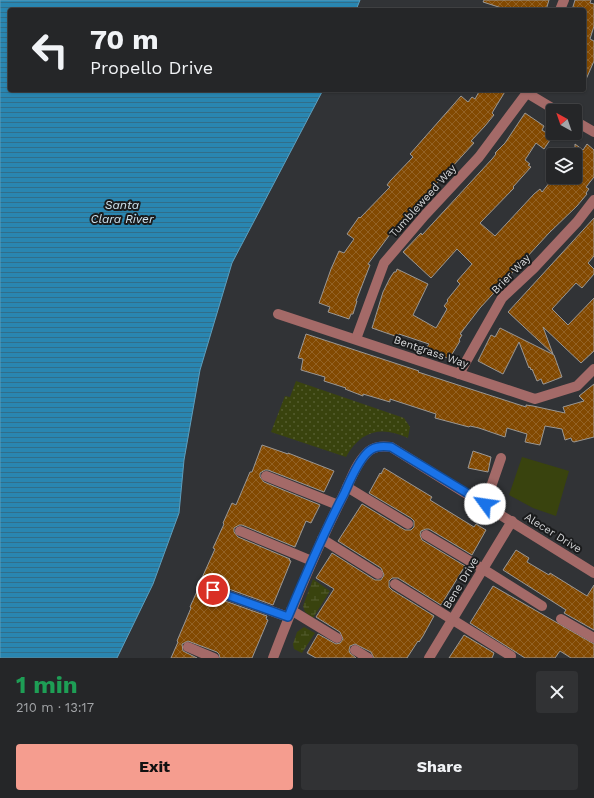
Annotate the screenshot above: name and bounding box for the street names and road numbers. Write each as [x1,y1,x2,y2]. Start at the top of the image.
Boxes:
street label: Tumbleweed Way [387,162,459,240]
street label: Brier Way [489,251,533,297]
street label: Bentgrass Way [392,333,470,371]
street label: Alecer Drive [522,510,584,556]
street label: Bene Drive [441,555,481,611]

